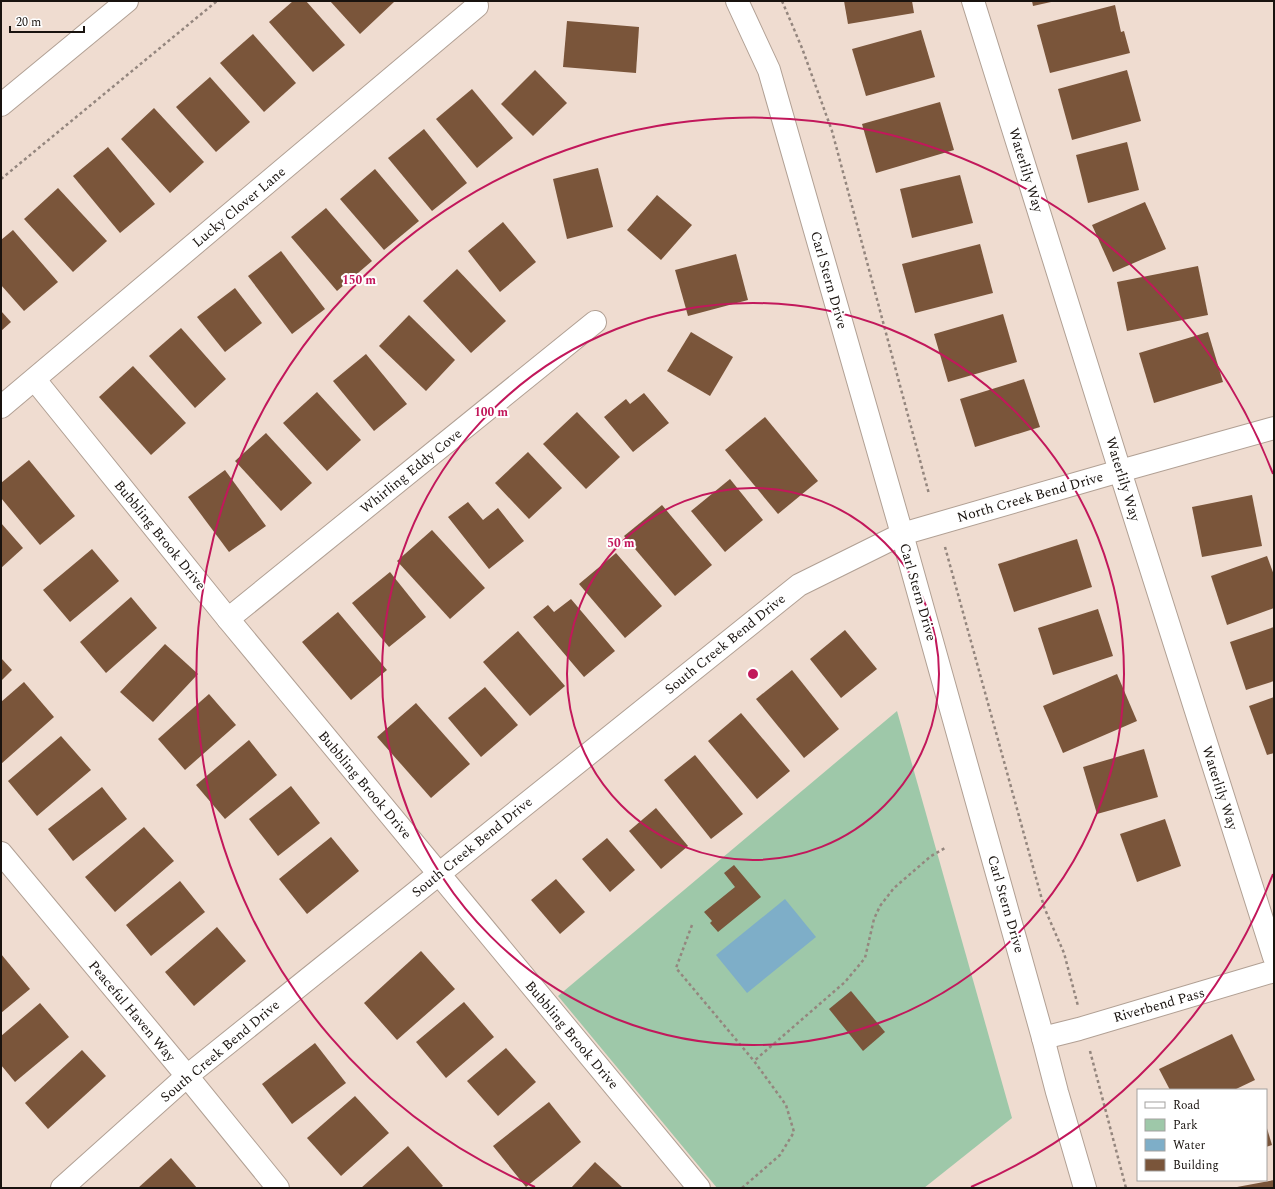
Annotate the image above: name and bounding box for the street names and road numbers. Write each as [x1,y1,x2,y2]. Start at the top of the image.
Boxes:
street label: Waterlily Way [1003,125,1049,216]
street label: Lucky Clover Lane [188,161,291,252]
street label: Carl Stern Drive [805,229,853,332]
street label: Whirling Eddy Cove [356,423,467,519]
street label: Waterlily Way [1100,434,1146,525]
street label: North Creek Bend Drive [954,466,1106,528]
street label: Bubbling Brook Drive [109,476,211,595]
street label: Carl Stern Drive [894,541,942,644]
street label: South Creek Bend Drive [660,588,790,699]
street label: Bubbling Brook Drive [313,726,417,844]
street label: Waterlily Way [1197,743,1244,834]
street label: South Creek Bend Drive [407,791,537,902]
street label: Carl Stern Drive [982,853,1030,956]
street label: Peaceful Haven Way [83,956,181,1067]
street label: Bubbling Brook Drive [520,976,624,1094]
street label: Riverbend Pass [1111,982,1207,1028]
street label: South Creek Bend Drive [156,995,284,1107]

